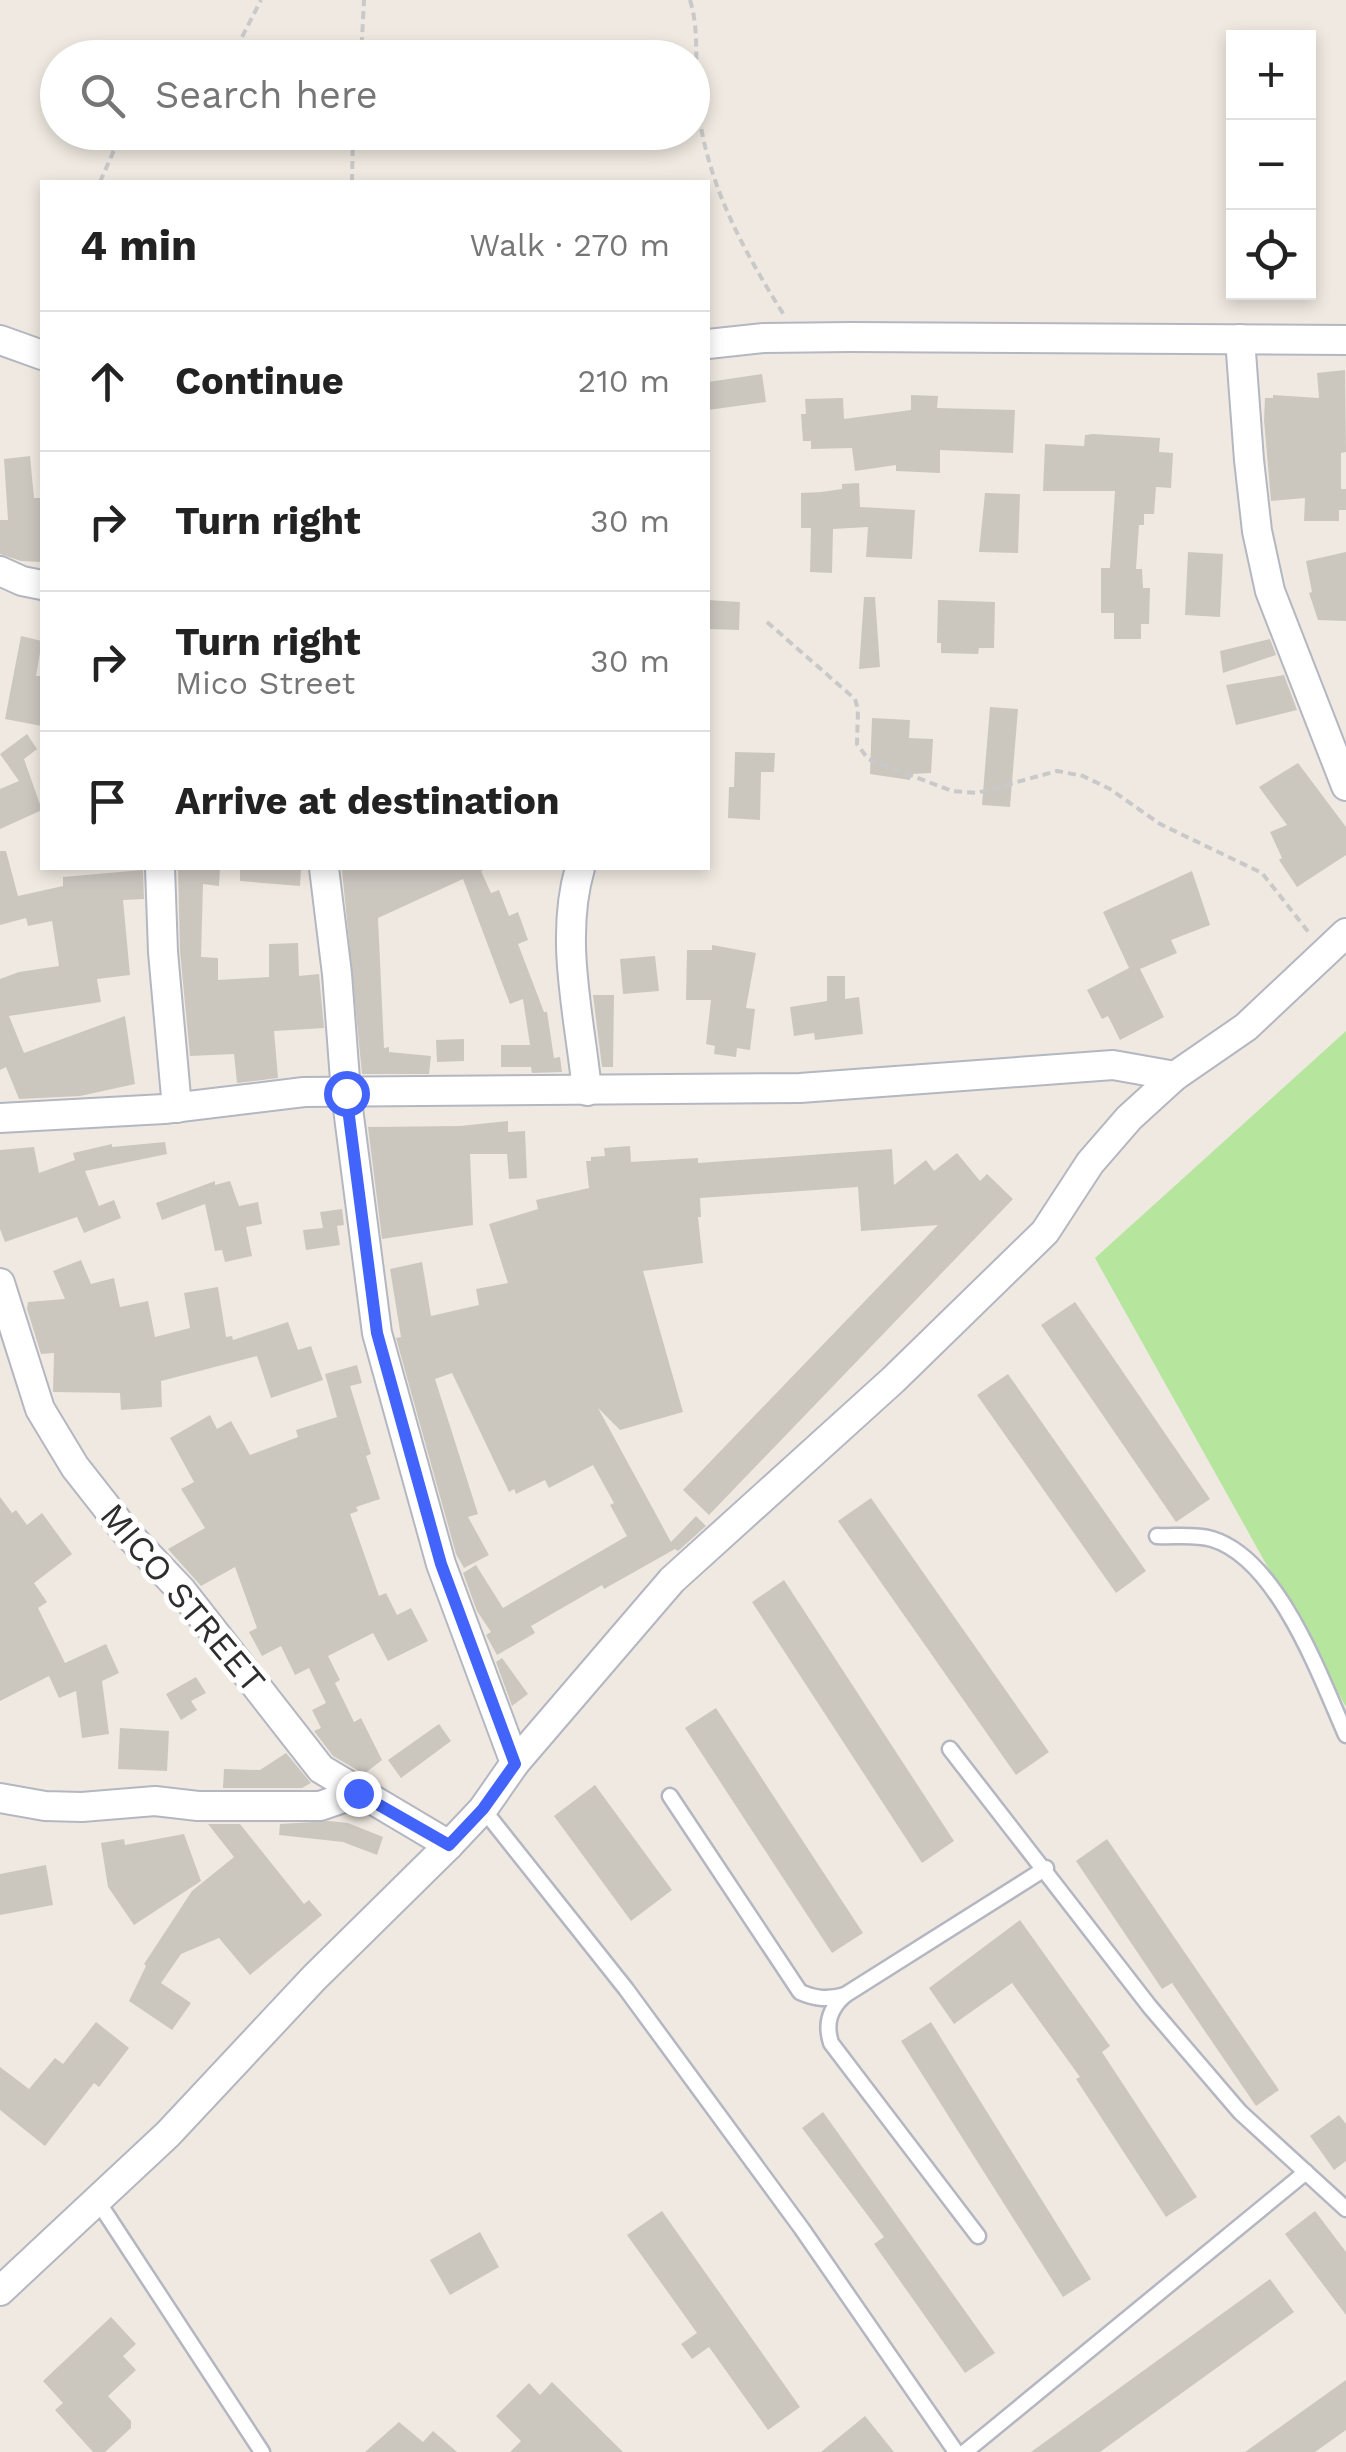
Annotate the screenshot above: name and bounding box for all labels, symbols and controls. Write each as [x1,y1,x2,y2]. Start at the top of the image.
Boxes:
map controls [1226,30,1316,300]
button: + [1226,30,1316,120]
search box [40,40,710,150]
icon: search [75,68,130,123]
text: Search here [155,73,378,117]
button: − [1226,120,1316,210]
button: locate [1226,210,1316,300]
text: 4 min [80,221,197,270]
text: Walk · 270 m [469,226,670,264]
icon: ahead [80,354,135,409]
text: Continue [175,359,344,403]
text: 210 m [578,362,670,400]
icon: right [80,494,135,549]
text: Turn right [175,499,361,543]
text: 30 m [590,502,670,540]
text: Turn right [175,620,361,664]
icon: right [80,634,135,689]
text: 30 m [590,642,670,680]
text: Mico Street [175,664,355,702]
icon: arrive [80,774,135,829]
text: Arrive at destination [175,779,560,823]
route start [324,1071,370,1117]
street label: MICO STREET [92,1495,274,1701]
route end [336,1771,382,1817]

